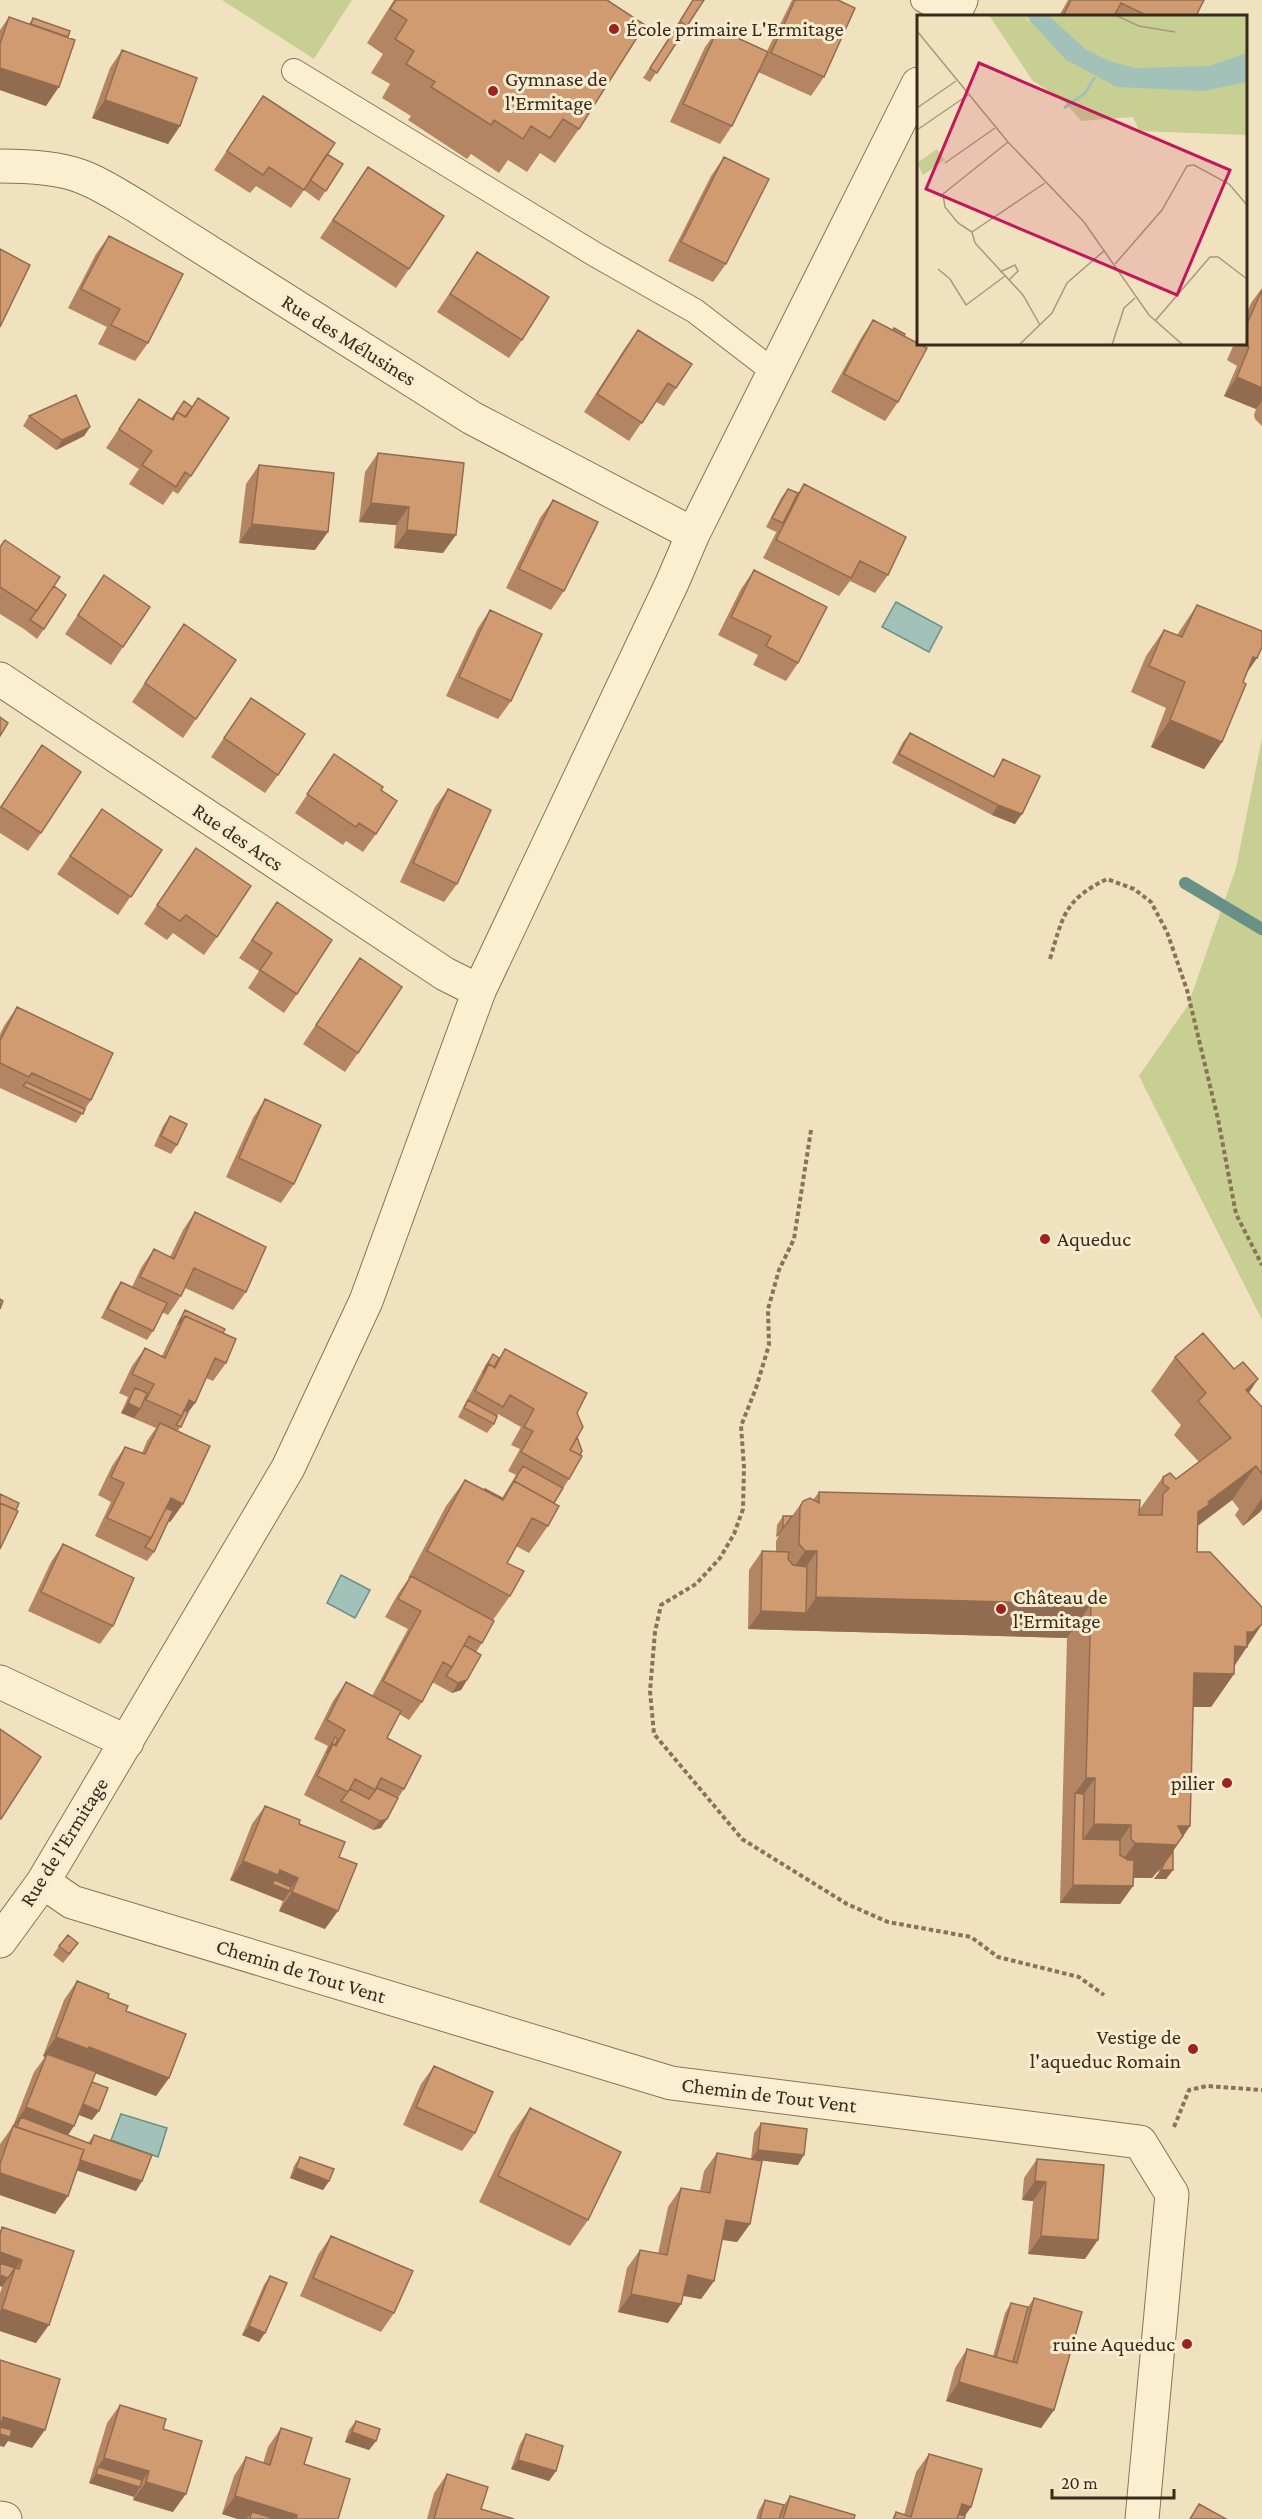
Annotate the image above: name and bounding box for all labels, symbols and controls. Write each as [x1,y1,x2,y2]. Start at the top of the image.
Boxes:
inset map [917,15,1247,345]
place label: École primaire L'Ermitage [626,17,844,41]
marker: École primaire L'Ermitage [607,22,621,36]
place label: Gymnase de l'Ermitage [505,67,607,115]
marker: Gymnase de l'Ermitage [486,84,500,98]
street label: Rue des Mélusines [277,289,421,391]
street label: Rue des Arcs [188,798,288,876]
place label: Aqueduc [1057,1227,1131,1251]
marker: Aqueduc [1038,1232,1052,1246]
place label: Château de l'Ermitage [1013,1585,1108,1633]
marker: Château de l'Ermitage [994,1602,1008,1616]
place label: pilier [1171,1771,1216,1795]
street label: Rue de l'Ermitage [15,1773,113,1911]
marker: pilier [1220,1776,1234,1790]
street label: Chemin de Tout Vent [213,1934,390,2009]
place label: Vestige de l'aqueduc Romain [1030,2025,1181,2073]
marker: Vestige de l'aqueduc Romain [1186,2042,1200,2056]
street label: Chemin de Tout Vent [680,2072,859,2118]
place label: ruine Aqueduc [1053,2332,1175,2356]
marker: ruine Aqueduc [1180,2337,1194,2351]
scale bar [1052,2462,1174,2500]
text: 20 m [1061,2473,1098,2493]

